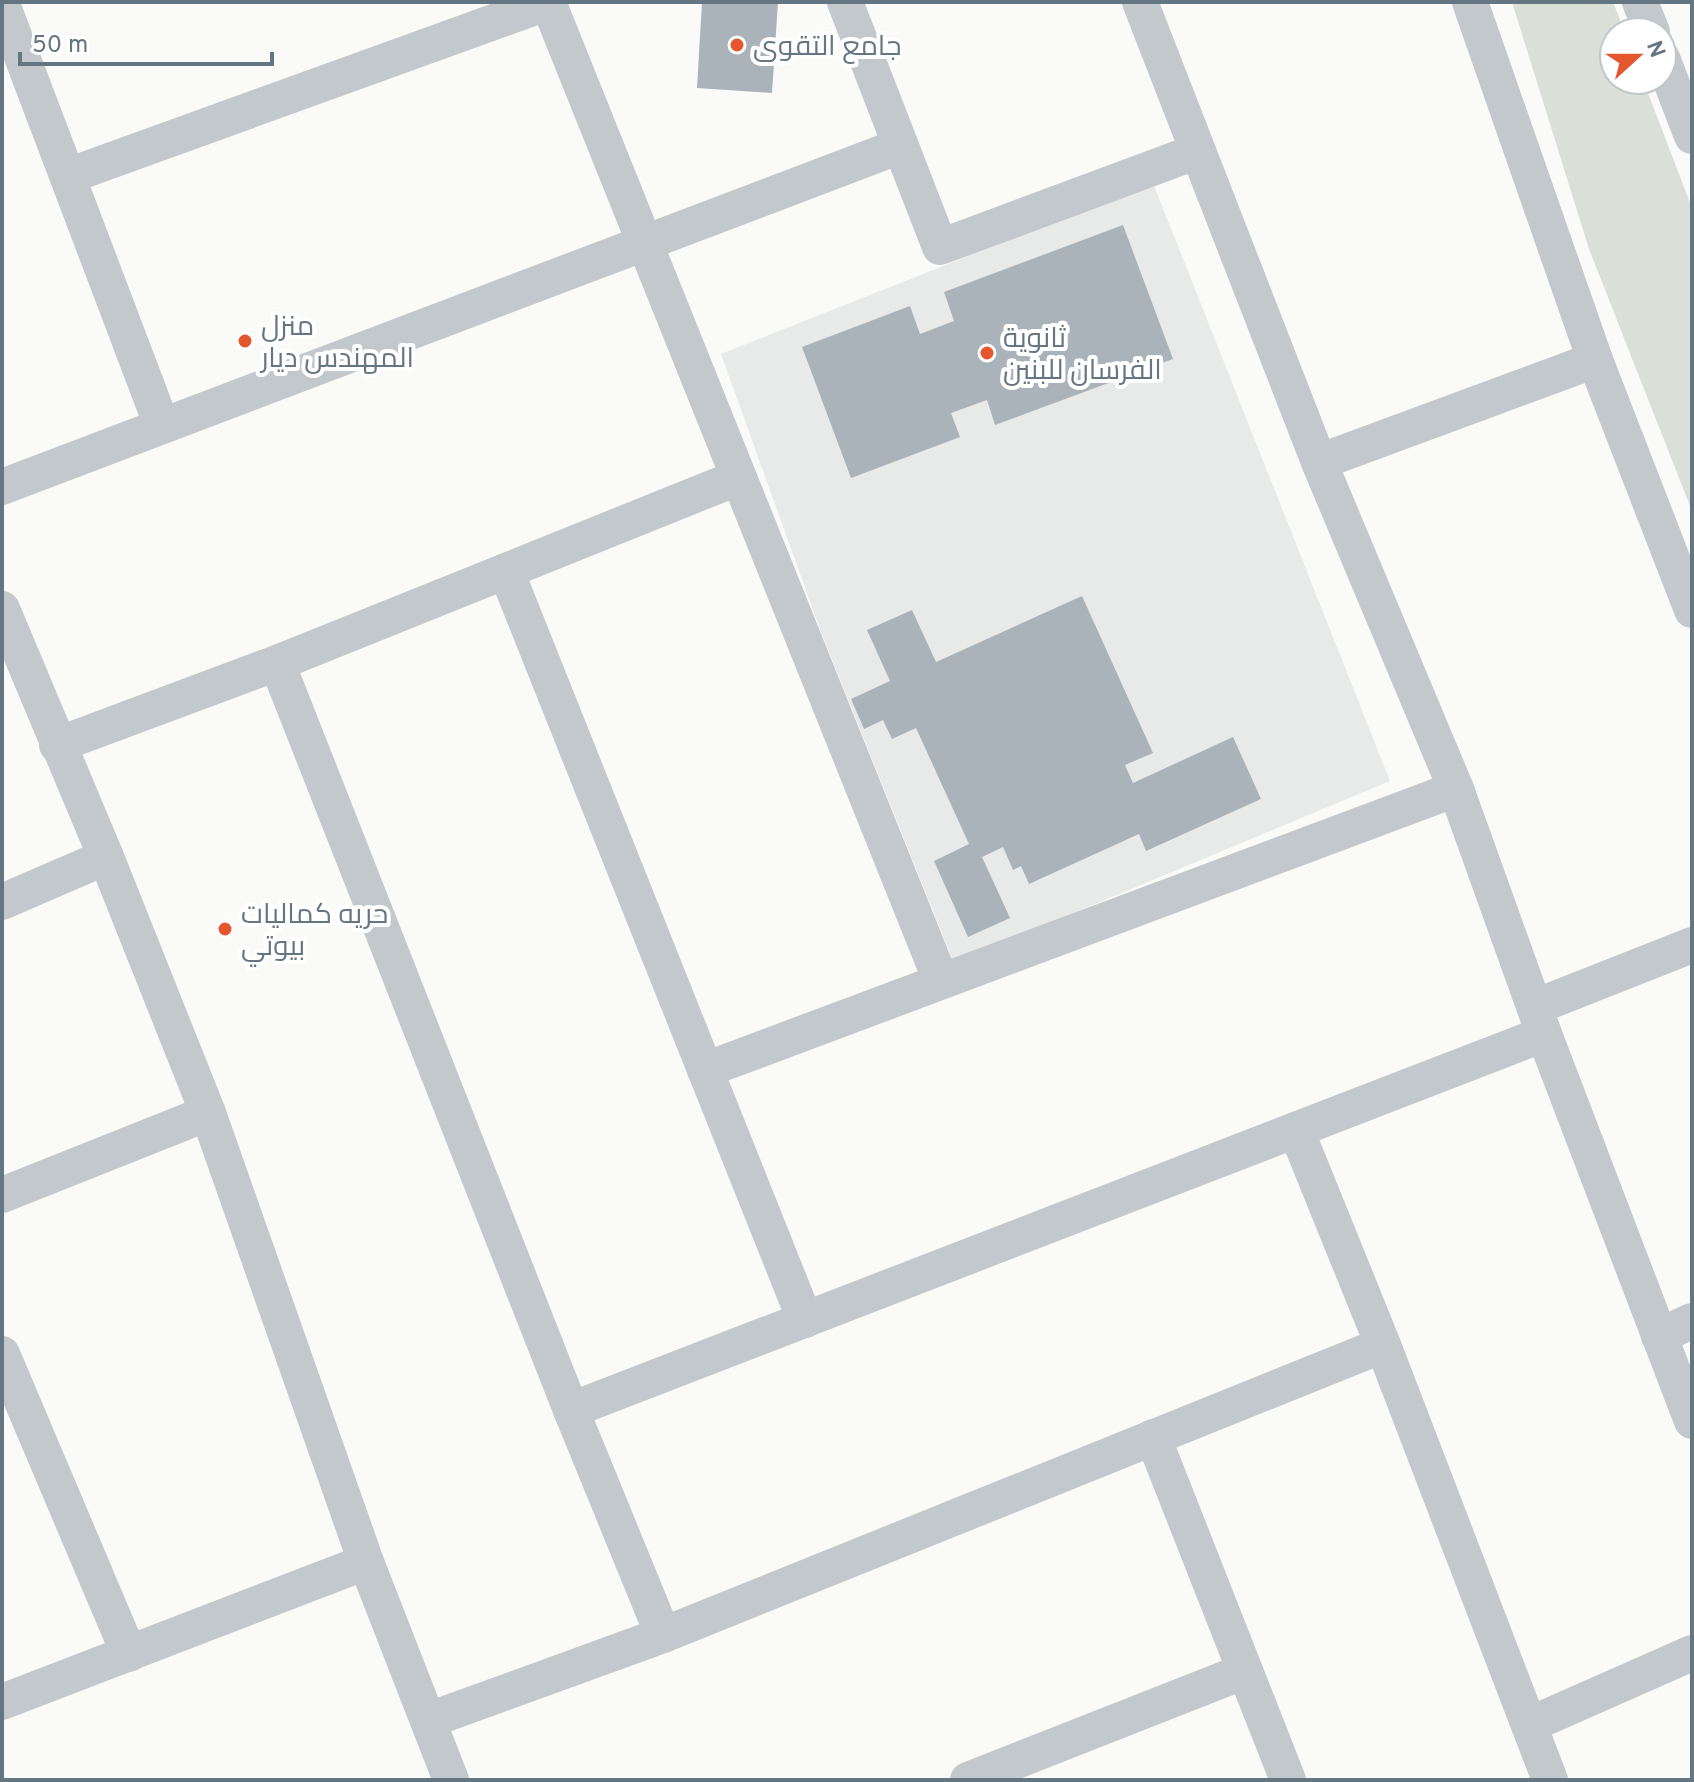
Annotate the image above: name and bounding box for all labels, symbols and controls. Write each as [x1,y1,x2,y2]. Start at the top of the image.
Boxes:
scale bar [20,16,272,66]
north arrow [1598,16,1678,96]
place label: جامع التقوى [753,30,902,66]
text: 50 m [32,31,88,61]
marker: جامع التقوى [728,36,746,54]
text: N [1639,38,1670,62]
place label: منزل المهندس ديار [259,310,414,378]
place label: ثانوية الفرسان للبنين [1003,322,1162,390]
marker: منزل المهندس ديار [236,332,254,350]
marker: ثانوية الفرسان للبنين [978,344,996,362]
place label: حريه كماليات بيوتي [241,898,388,967]
marker: حريه كماليات بيوتي [216,920,234,938]

